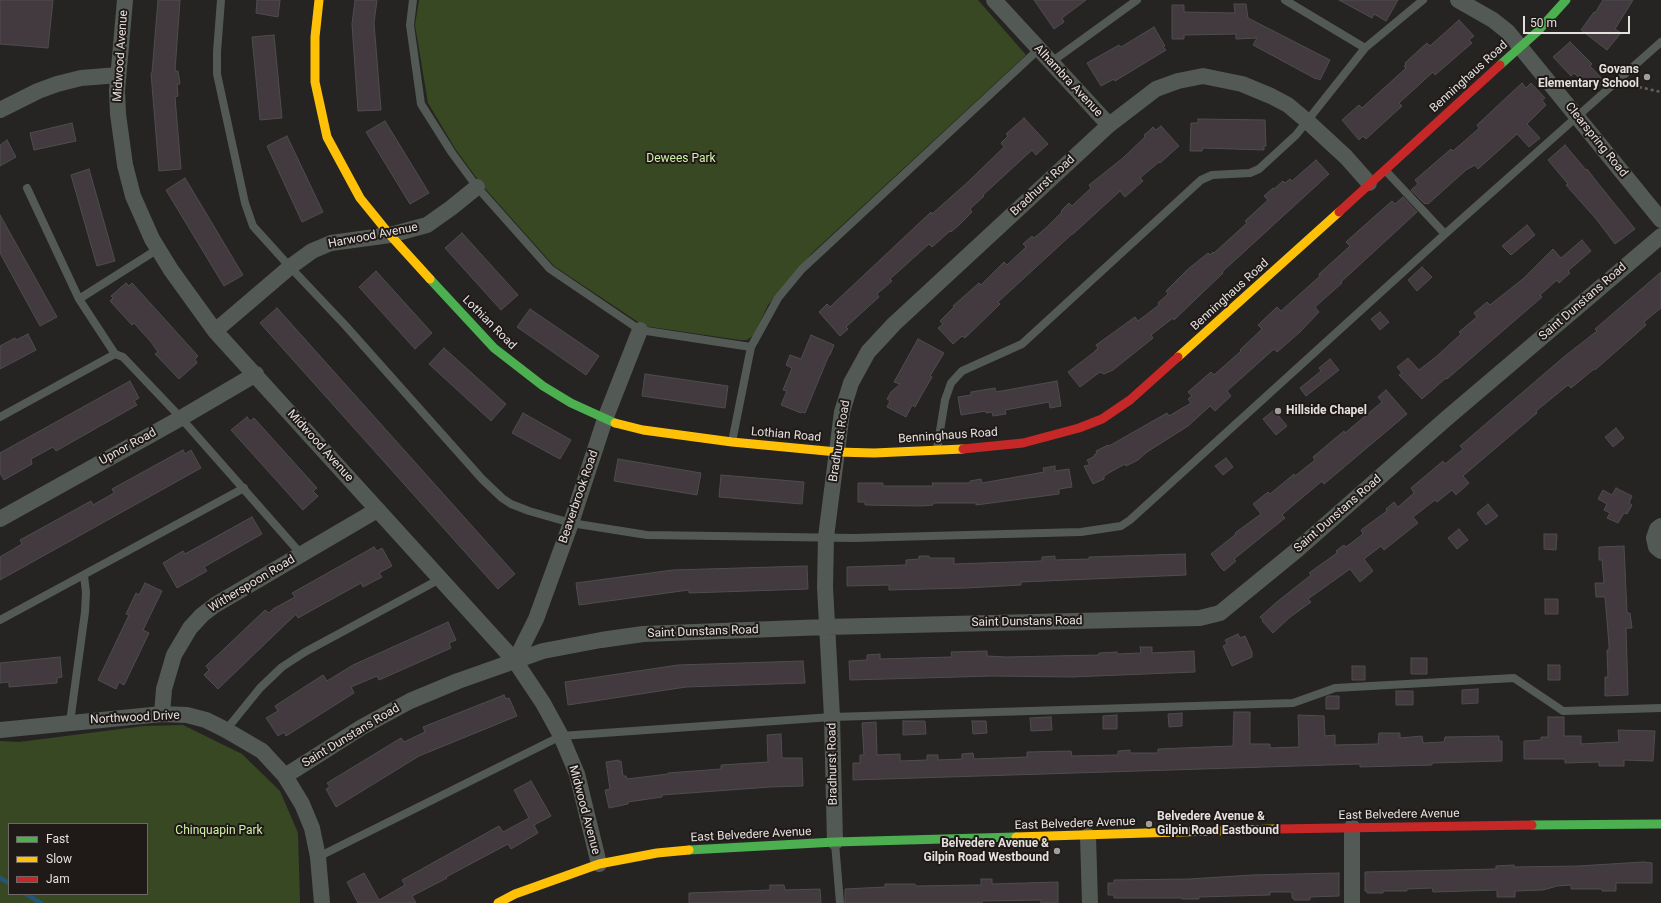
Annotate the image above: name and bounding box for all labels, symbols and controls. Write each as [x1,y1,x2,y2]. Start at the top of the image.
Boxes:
scale bar [1525,8,1632,34]
street label: Midwood Avenue [111,10,131,102]
text: 50 m [1530,16,1557,30]
street label: Benninghaus Road [1427,38,1511,116]
street label: Alhambra Avenue [1031,42,1105,120]
place label: Govans Elementary School [1538,63,1639,91]
marker: Govans Elementary School [1642,72,1652,82]
street label: Clearspring Road [1562,100,1630,180]
park label: Dewees Park [646,152,716,166]
street label: Bradhurst Road [1008,153,1078,219]
street label: Harwood Avenue [327,220,419,252]
street label: Benninghaus Road [1188,256,1272,334]
street label: Saint Dunstans Road [1536,260,1630,344]
street label: Lothian Road [459,293,519,353]
street label: Bradhurst Road [826,399,854,483]
place label: Hillside Chapel [1286,404,1367,418]
marker: Hillside Chapel [1273,406,1283,416]
street label: Midwood Avenue [284,407,356,485]
street label: Lothian Road [750,425,822,445]
street label: Benninghaus Road [898,425,998,447]
street label: Upnor Road [97,426,159,468]
street label: Beaverbrook Road [556,449,602,545]
street label: Saint Dunstans Road [1291,472,1385,556]
street label: Witherspoon Road [206,553,298,615]
street label: Saint Dunstans Road [971,614,1083,630]
street label: Saint Dunstans Road [647,623,759,641]
street label: Saint Dunstans Road [300,701,402,771]
street label: Northwood Drive [90,708,180,728]
street label: Bradhurst Road [825,723,841,805]
street label: Midwood Avenue [565,764,603,856]
street label: East Belvedere Avenue [1338,807,1460,823]
place label: Belvedere Avenue & Gilpin Road Eastbound [1157,810,1279,838]
street label: East Belvedere Avenue [1014,815,1136,833]
marker: Belvedere Avenue & Gilpin Road Eastbound [1144,819,1154,829]
legend [8,823,148,895]
park label: Chinquapin Park [175,824,263,838]
street label: East Belvedere Avenue [690,825,812,845]
text: Fast [46,832,69,846]
place label: Belvedere Avenue & Gilpin Road Westbound [923,837,1049,865]
marker: Belvedere Avenue & Gilpin Road Westbound [1052,846,1062,856]
text: Slow [46,852,72,866]
text: Jam [46,872,70,886]

